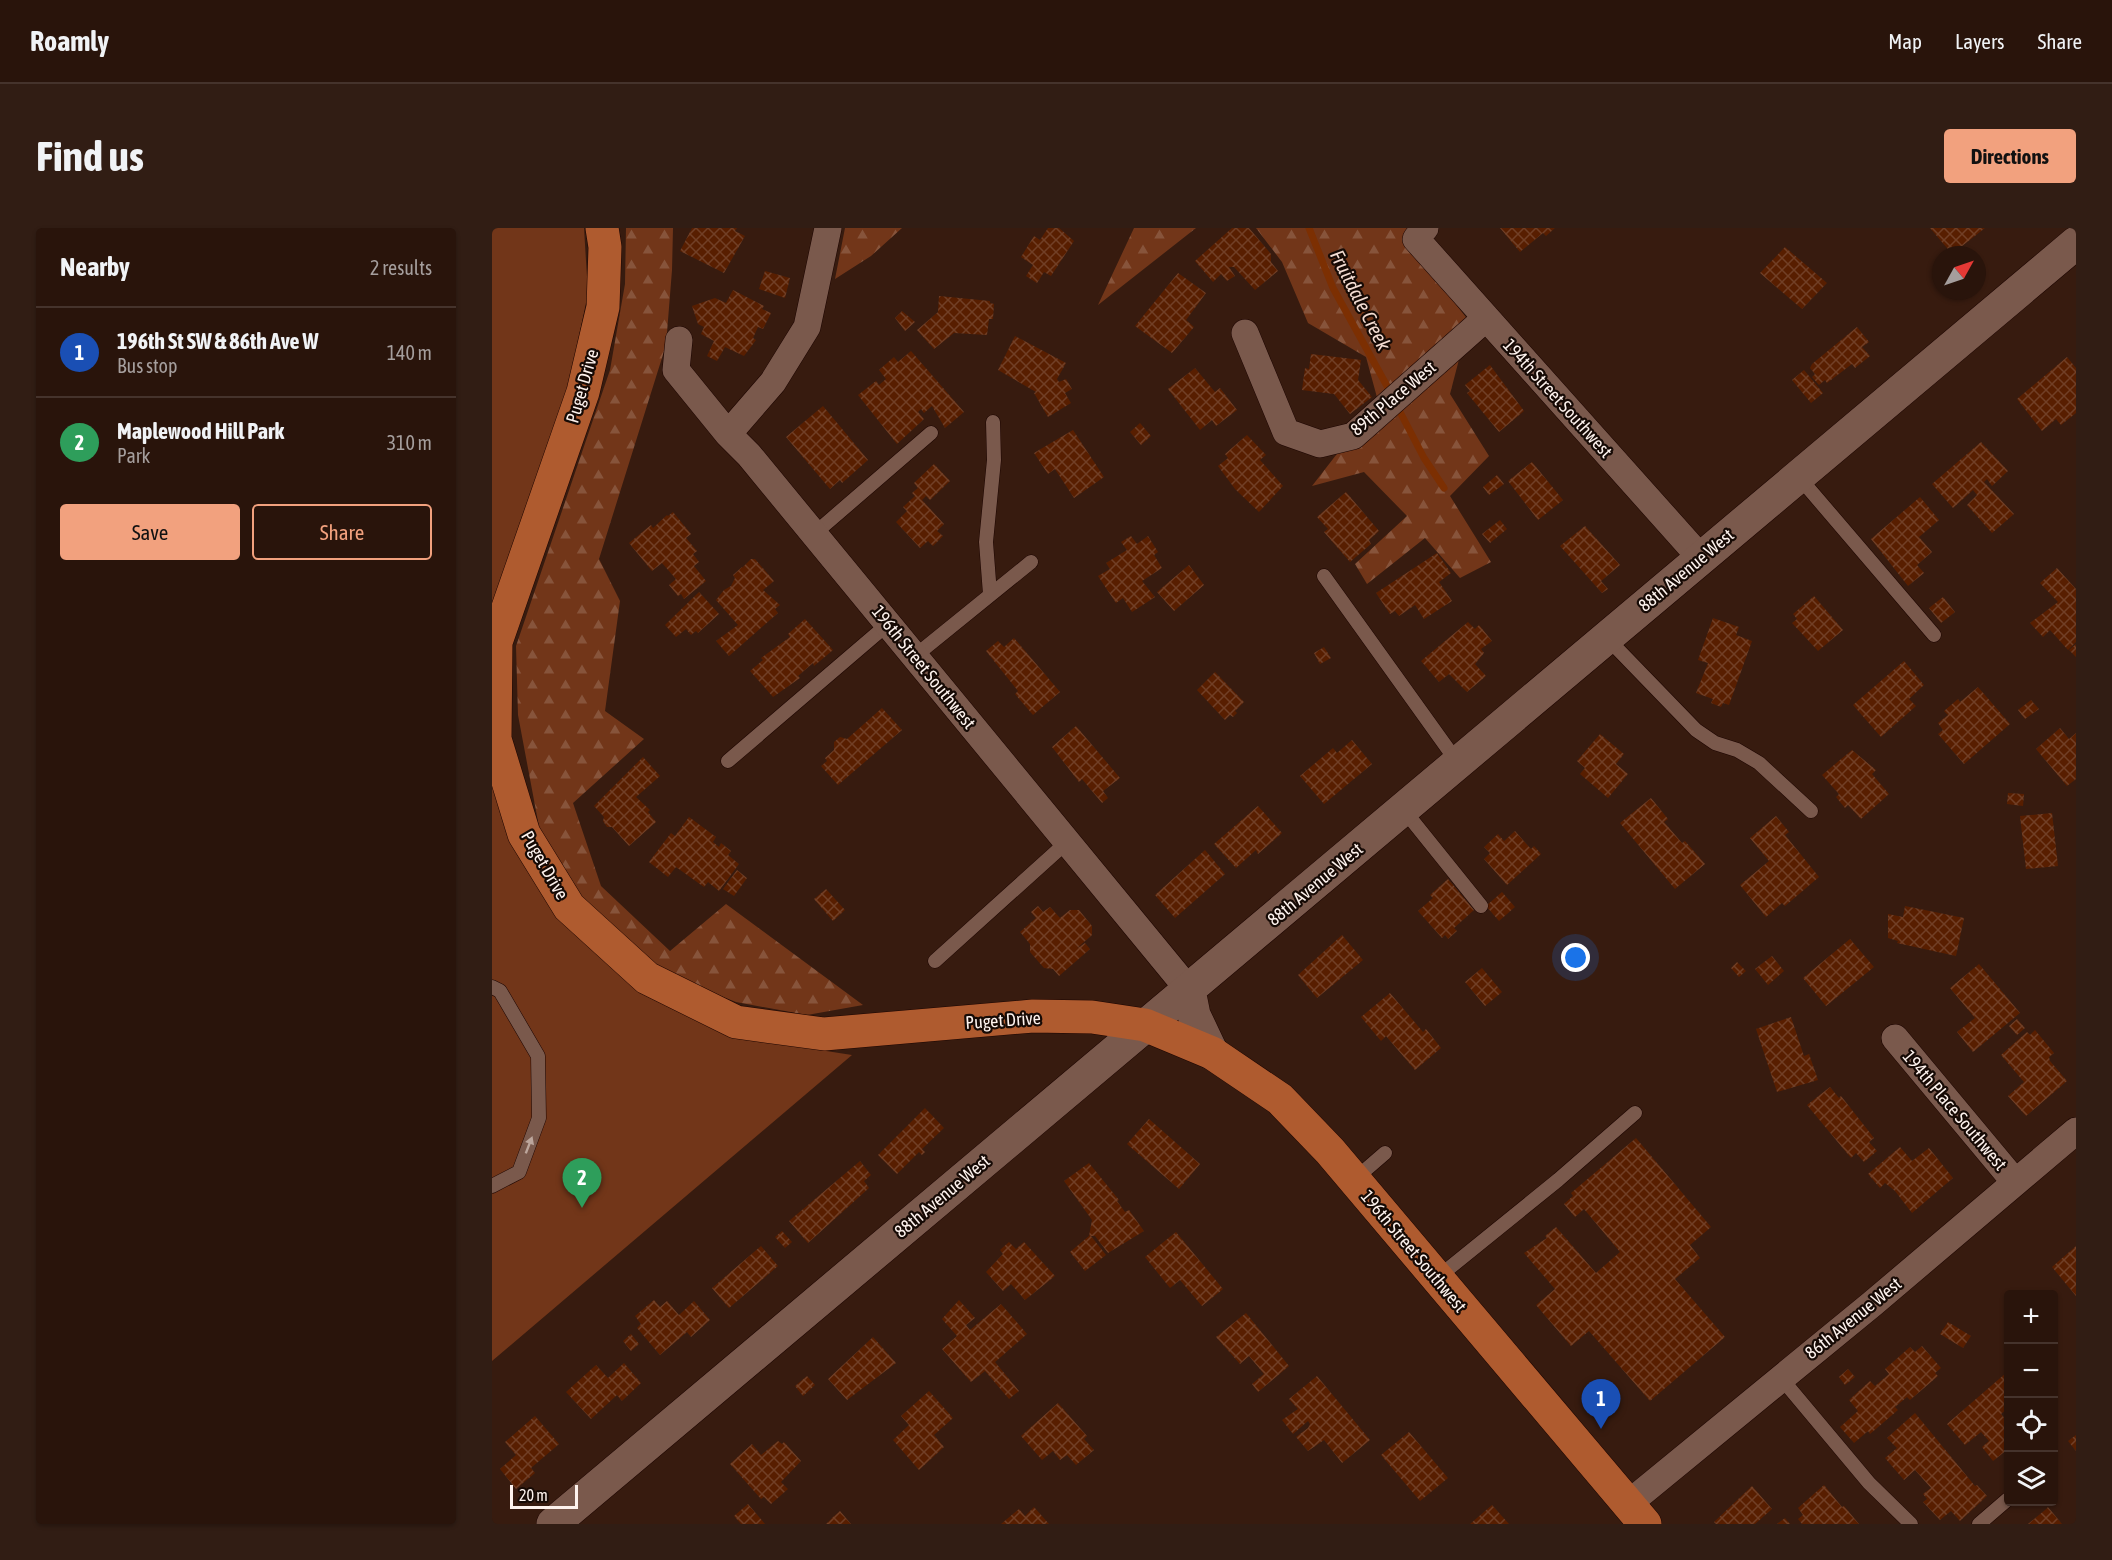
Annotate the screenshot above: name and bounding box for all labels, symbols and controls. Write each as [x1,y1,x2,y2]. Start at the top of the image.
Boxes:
text: Roamly [30,25,109,57]
text: Map [1888,29,1922,53]
text: Layers [1955,29,2005,53]
text: Share [2038,29,2082,53]
button: Directions [1944,129,2076,183]
text: Find us [36,132,144,180]
water label: Fruitdale Creek [1326,246,1396,354]
north arrow [1932,246,1986,300]
text: Nearby [60,252,130,282]
text: 2 results [370,256,432,279]
text: 196th St SW & 86th Ave W [117,328,319,354]
street label: 194th Street Southwest [1499,334,1617,462]
text: 1 [75,341,84,364]
text: 140 m [387,341,432,364]
street label: Puget Drive [561,347,603,425]
text: Bus stop [117,354,177,377]
street label: 89th Place West [1346,356,1440,440]
text: Maplewood Hill Park [117,418,284,444]
text: 2 [75,431,84,454]
text: 310 m [387,431,432,454]
text: Park [117,444,150,467]
button: Save [60,504,240,560]
button: Share [252,504,432,560]
street label: 88th Avenue West [1634,524,1738,616]
street label: 196th Street Southwest [868,601,980,733]
street label: Puget Drive [517,827,573,903]
street label: 88th Avenue West [1263,838,1367,930]
your location [1561,943,1590,972]
street label: Puget Drive [965,1007,1041,1033]
street label: 194th Place Southwest [1899,1046,2011,1174]
one-way arrow [524,1136,534,1154]
street label: 88th Avenue West [890,1150,994,1242]
pin: 2 [562,1158,602,1208]
street label: 196th Street Southwest [1357,1186,1471,1316]
street label: 86th Avenue West [1801,1273,1905,1363]
map controls [2004,1290,2058,1506]
button: + [2004,1290,2058,1344]
button: − [2004,1344,2058,1398]
pin: 1 [1582,1380,1620,1429]
button: locate [2004,1398,2058,1452]
button: layers [2004,1452,2058,1506]
scale bar [510,1482,578,1510]
text: 20 m [519,1486,548,1504]

